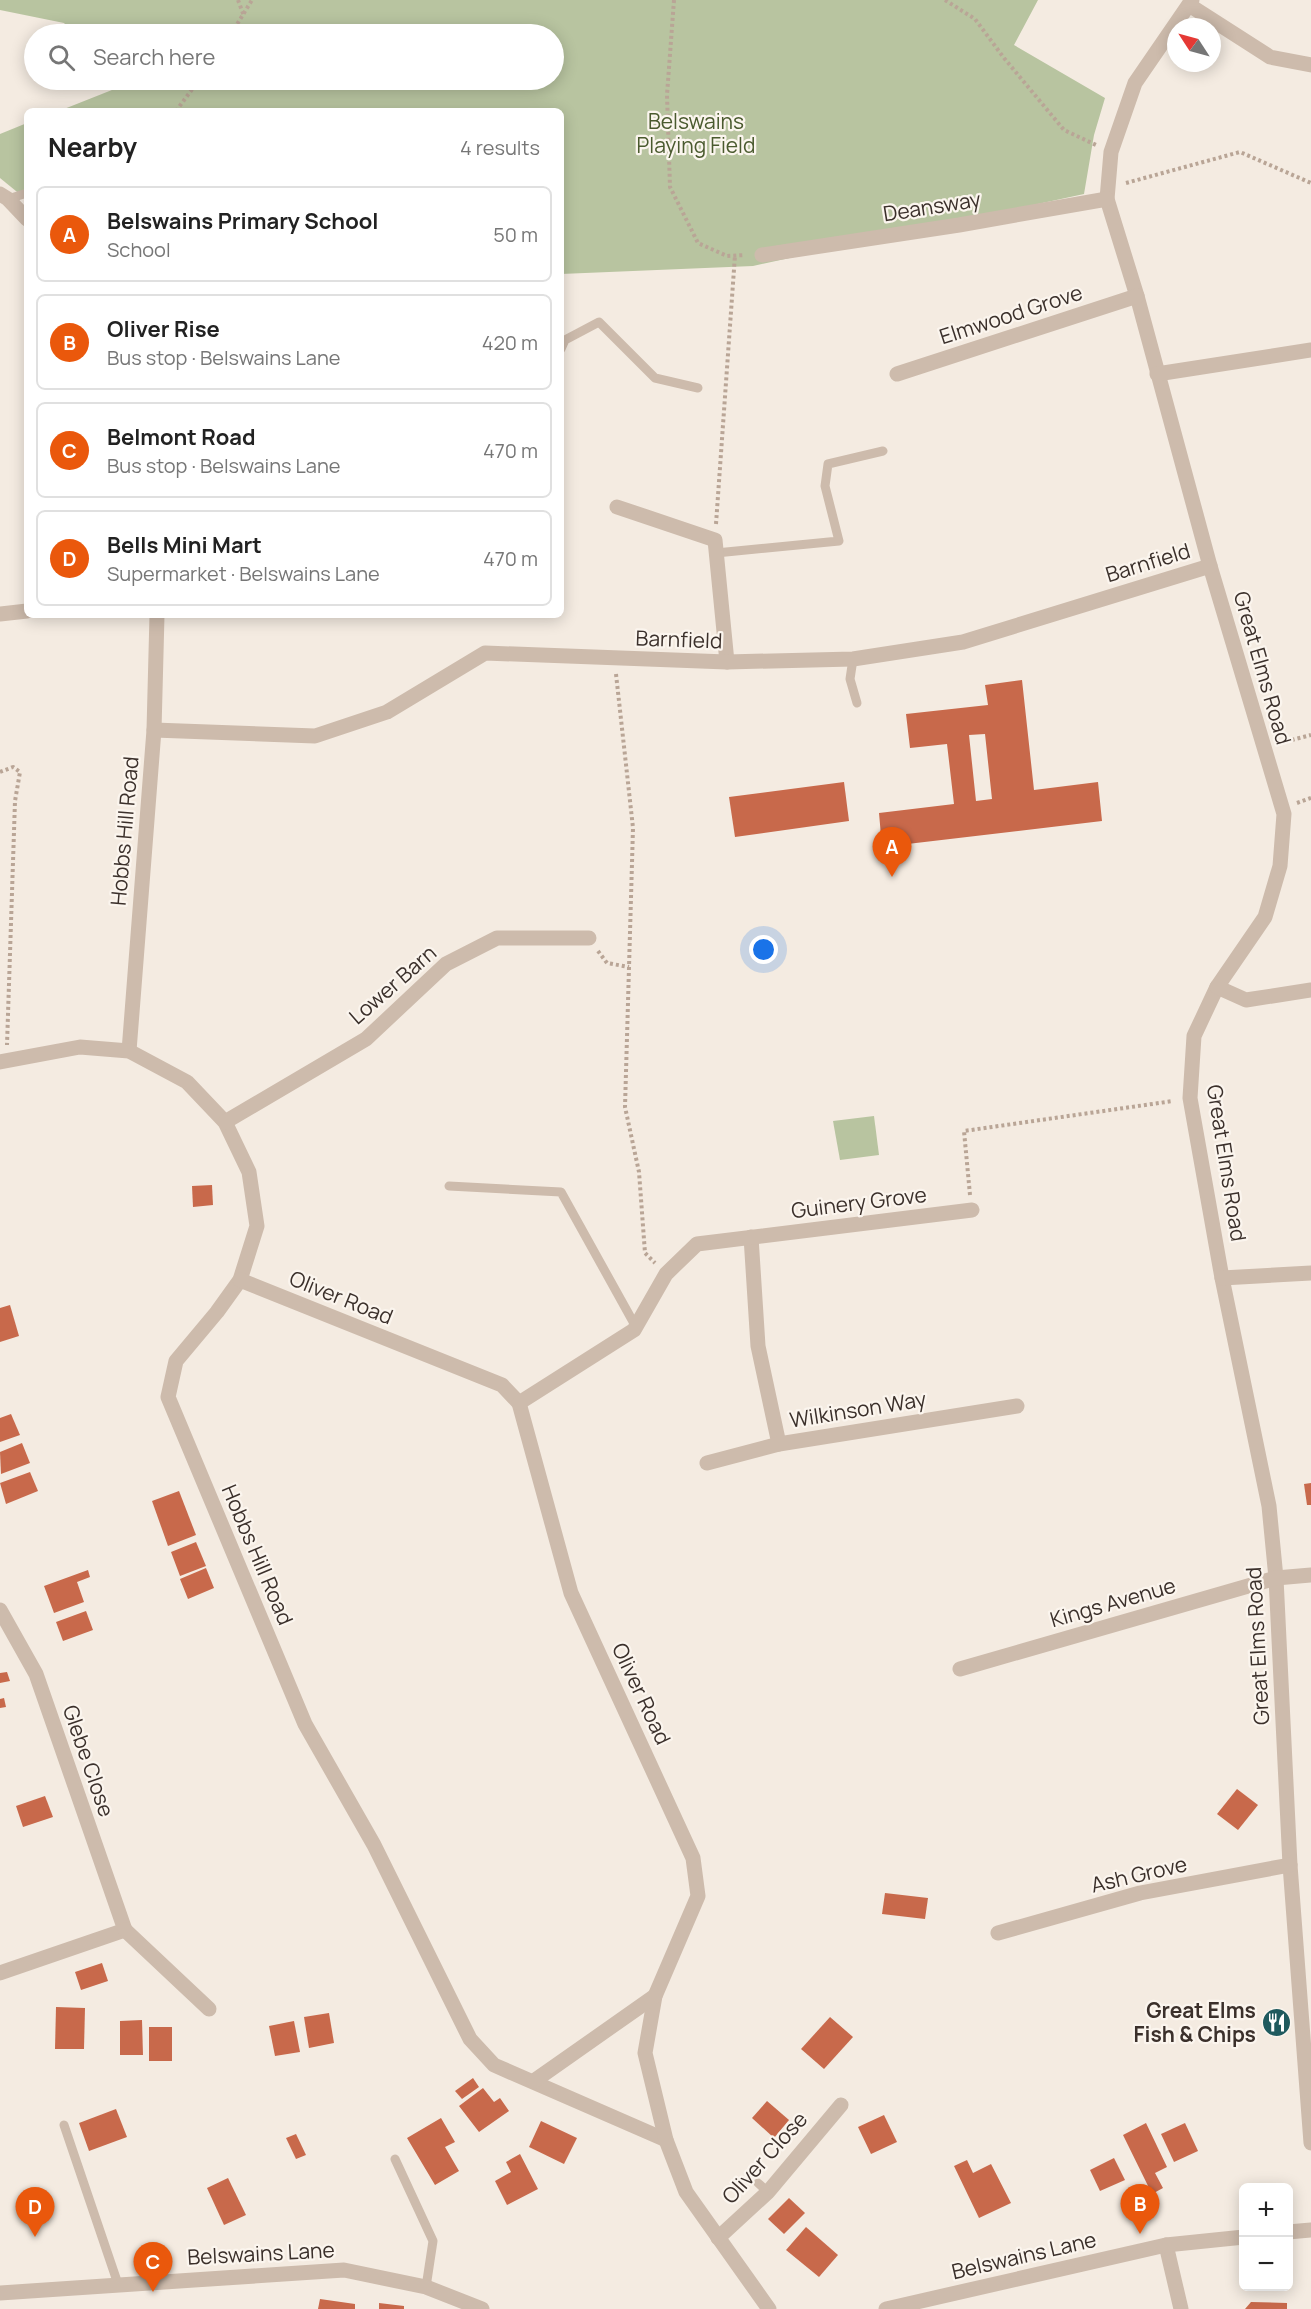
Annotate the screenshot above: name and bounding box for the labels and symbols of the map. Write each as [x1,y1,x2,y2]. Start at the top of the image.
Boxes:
north arrow [1167,18,1221,72]
park label: Belswains Playing Field [637,107,755,159]
street label: Deansway [881,184,983,228]
street label: Elmwood Grove [936,278,1086,350]
street label: Barnfield [1102,536,1193,588]
street label: Great Elms Road [1228,588,1298,748]
street label: Barnfield [635,623,723,655]
street label: Hobbs Hill Road [104,755,144,907]
pin: A [872,828,912,877]
your location [749,935,778,964]
street label: Lower Barn [343,939,442,1030]
street label: Great Elms Road [1201,1083,1253,1243]
street label: Guinery Grove [790,1180,928,1224]
street label: Oliver Road [286,1264,397,1330]
street label: Wilkinson Way [788,1384,928,1434]
street label: Hobbs Hill Road [216,1480,300,1629]
street label: Great Elms Road [1239,1566,1275,1726]
street label: Kings Avenue [1047,1571,1179,1633]
street label: Oliver Road [606,1638,678,1749]
street label: Glebe Close [57,1701,121,1820]
street label: Ash Grove [1088,1849,1190,1899]
place label: Great Elms Fish & Chips [1134,1996,1256,2048]
restaurant icon: Great Elms Fish & Chips [1261,2007,1293,2039]
street label: Oliver Close [715,2105,813,2209]
pin: B [1120,2184,1160,2234]
pin: D [15,2188,54,2237]
street label: Belswains Lane [949,2225,1099,2285]
street label: Belswains Lane [187,2235,335,2271]
pin: C [134,2242,172,2292]

